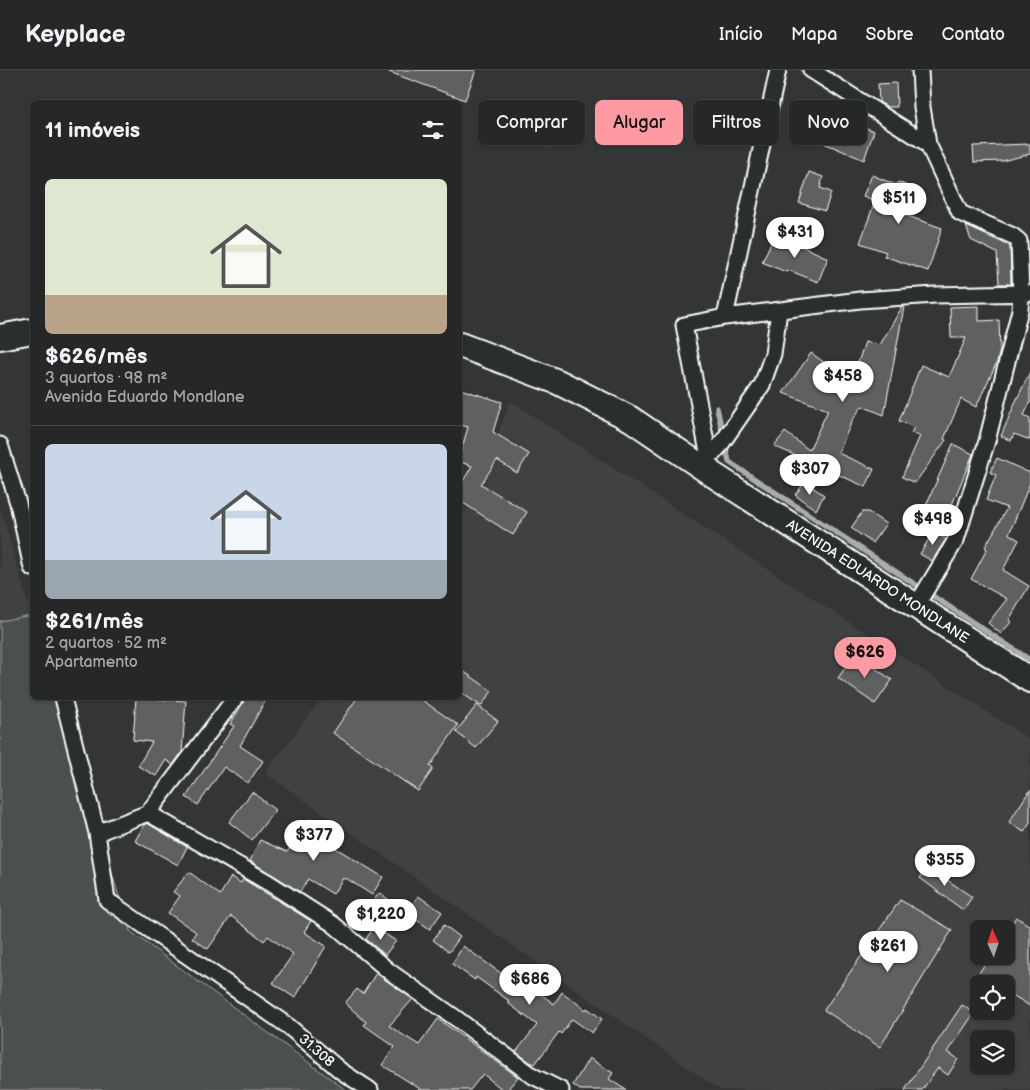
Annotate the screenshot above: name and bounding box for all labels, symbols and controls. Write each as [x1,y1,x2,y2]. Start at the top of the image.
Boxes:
text: Keyplace [25,20,126,49]
text: Início [719,24,763,45]
text: Mapa [791,24,837,45]
text: Sobre [865,24,913,45]
text: Contato [941,24,1005,45]
chip: Comprar [478,100,585,145]
chip: Alugar [595,100,683,145]
chip: Filtros [693,100,779,145]
chip: Novo [789,100,867,145]
icon: filters [419,116,447,144]
text: 11 imóveis [45,118,140,143]
pin: $511 [869,182,929,225]
text: $511 [882,189,916,208]
icon: home [201,211,291,301]
pin: $431 [765,216,825,259]
text: $431 [777,223,813,242]
text: $626/mês [45,344,147,369]
pin: $458 [813,360,873,403]
text: $458 [824,367,862,386]
text: 3 quartos · 98 m² [45,369,167,388]
text: Avenida Eduardo Mondlane [45,388,245,407]
pin: $307 [780,454,840,496]
text: $307 [791,460,829,479]
icon: home [201,477,291,567]
pin: $498 [903,504,963,546]
text: $498 [914,510,952,529]
street label: AVENIDA EDUARDO MONDLANE [783,516,972,647]
text: $261/mês [45,609,143,634]
text: 2 quartos · 52 m² [45,634,167,653]
pin: $626 [835,636,895,679]
text: $626 [845,643,885,662]
text: Apartamento [45,653,138,672]
pin: $377 [284,820,344,862]
text: $377 [295,826,333,845]
pin: $355 [915,844,975,887]
text: $355 [926,851,964,870]
pin: $1,220 [340,898,422,941]
text: $1,220 [356,905,406,924]
north arrow [970,920,1015,965]
map controls [970,920,1015,1075]
pin: $261 [858,930,918,973]
text: $261 [870,937,906,956]
pin: $686 [500,964,560,1006]
text: $686 [510,970,550,989]
button: locate [970,975,1015,1020]
street label: 31.308 [295,1030,338,1070]
button: layers [970,1030,1015,1075]

